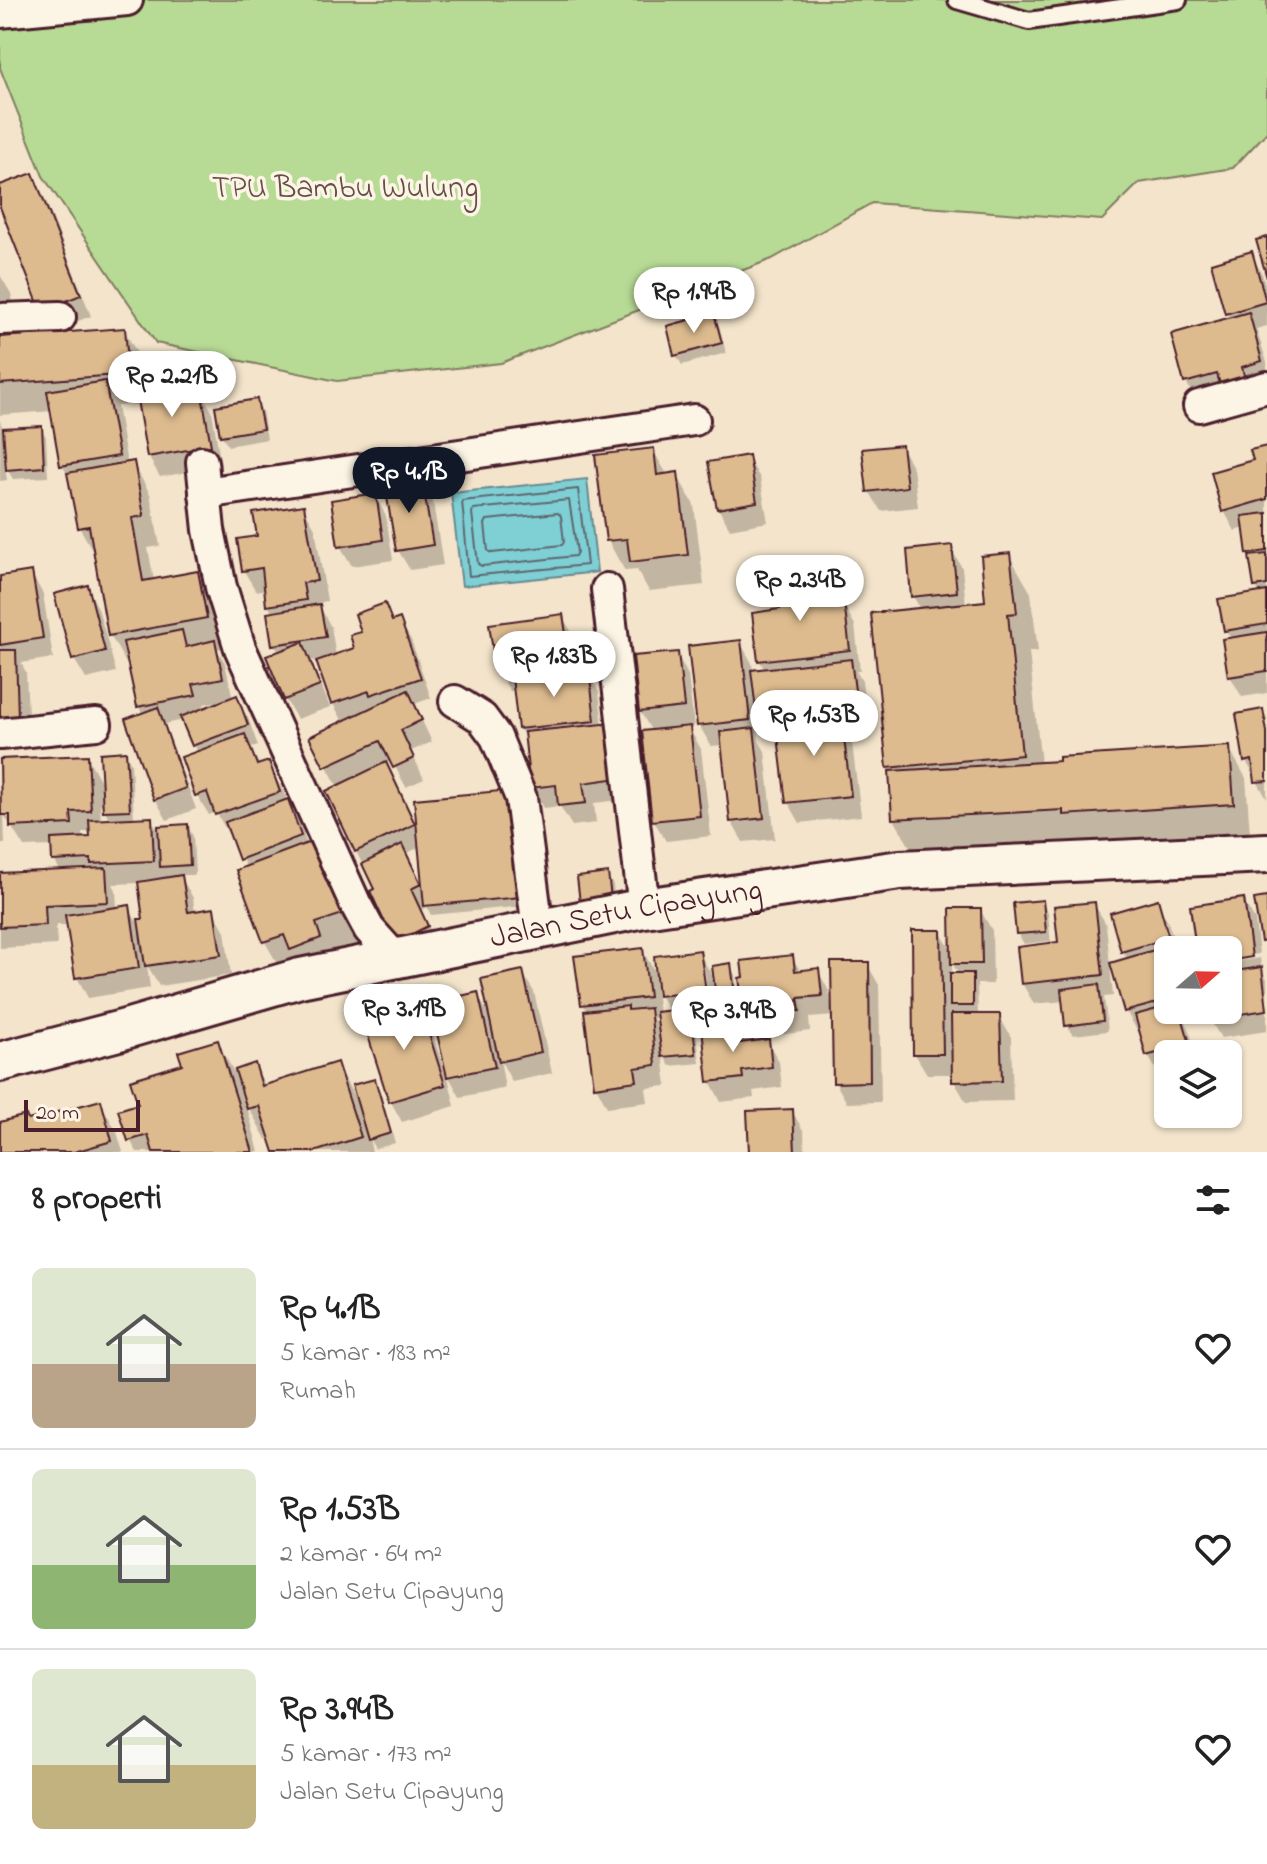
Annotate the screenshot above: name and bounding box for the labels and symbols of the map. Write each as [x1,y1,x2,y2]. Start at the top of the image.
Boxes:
park label: TPU Bambu Wulung [212,166,478,213]
pin: Rp 1.94B [611,267,777,335]
pin: Rp 2.21B [89,351,255,419]
pin: Rp 4.1B [335,447,483,515]
pin: Rp 2.34B [717,555,883,623]
pin: Rp 1.83B [471,631,637,699]
pin: Rp 1.53B [731,690,897,758]
street label: Jalan Setu Cipayung [486,867,765,962]
north arrow [1154,936,1242,1024]
pin: Rp 3.19B [321,984,487,1052]
pin: Rp 3.94B [650,986,816,1054]
scale bar [24,1096,140,1132]

